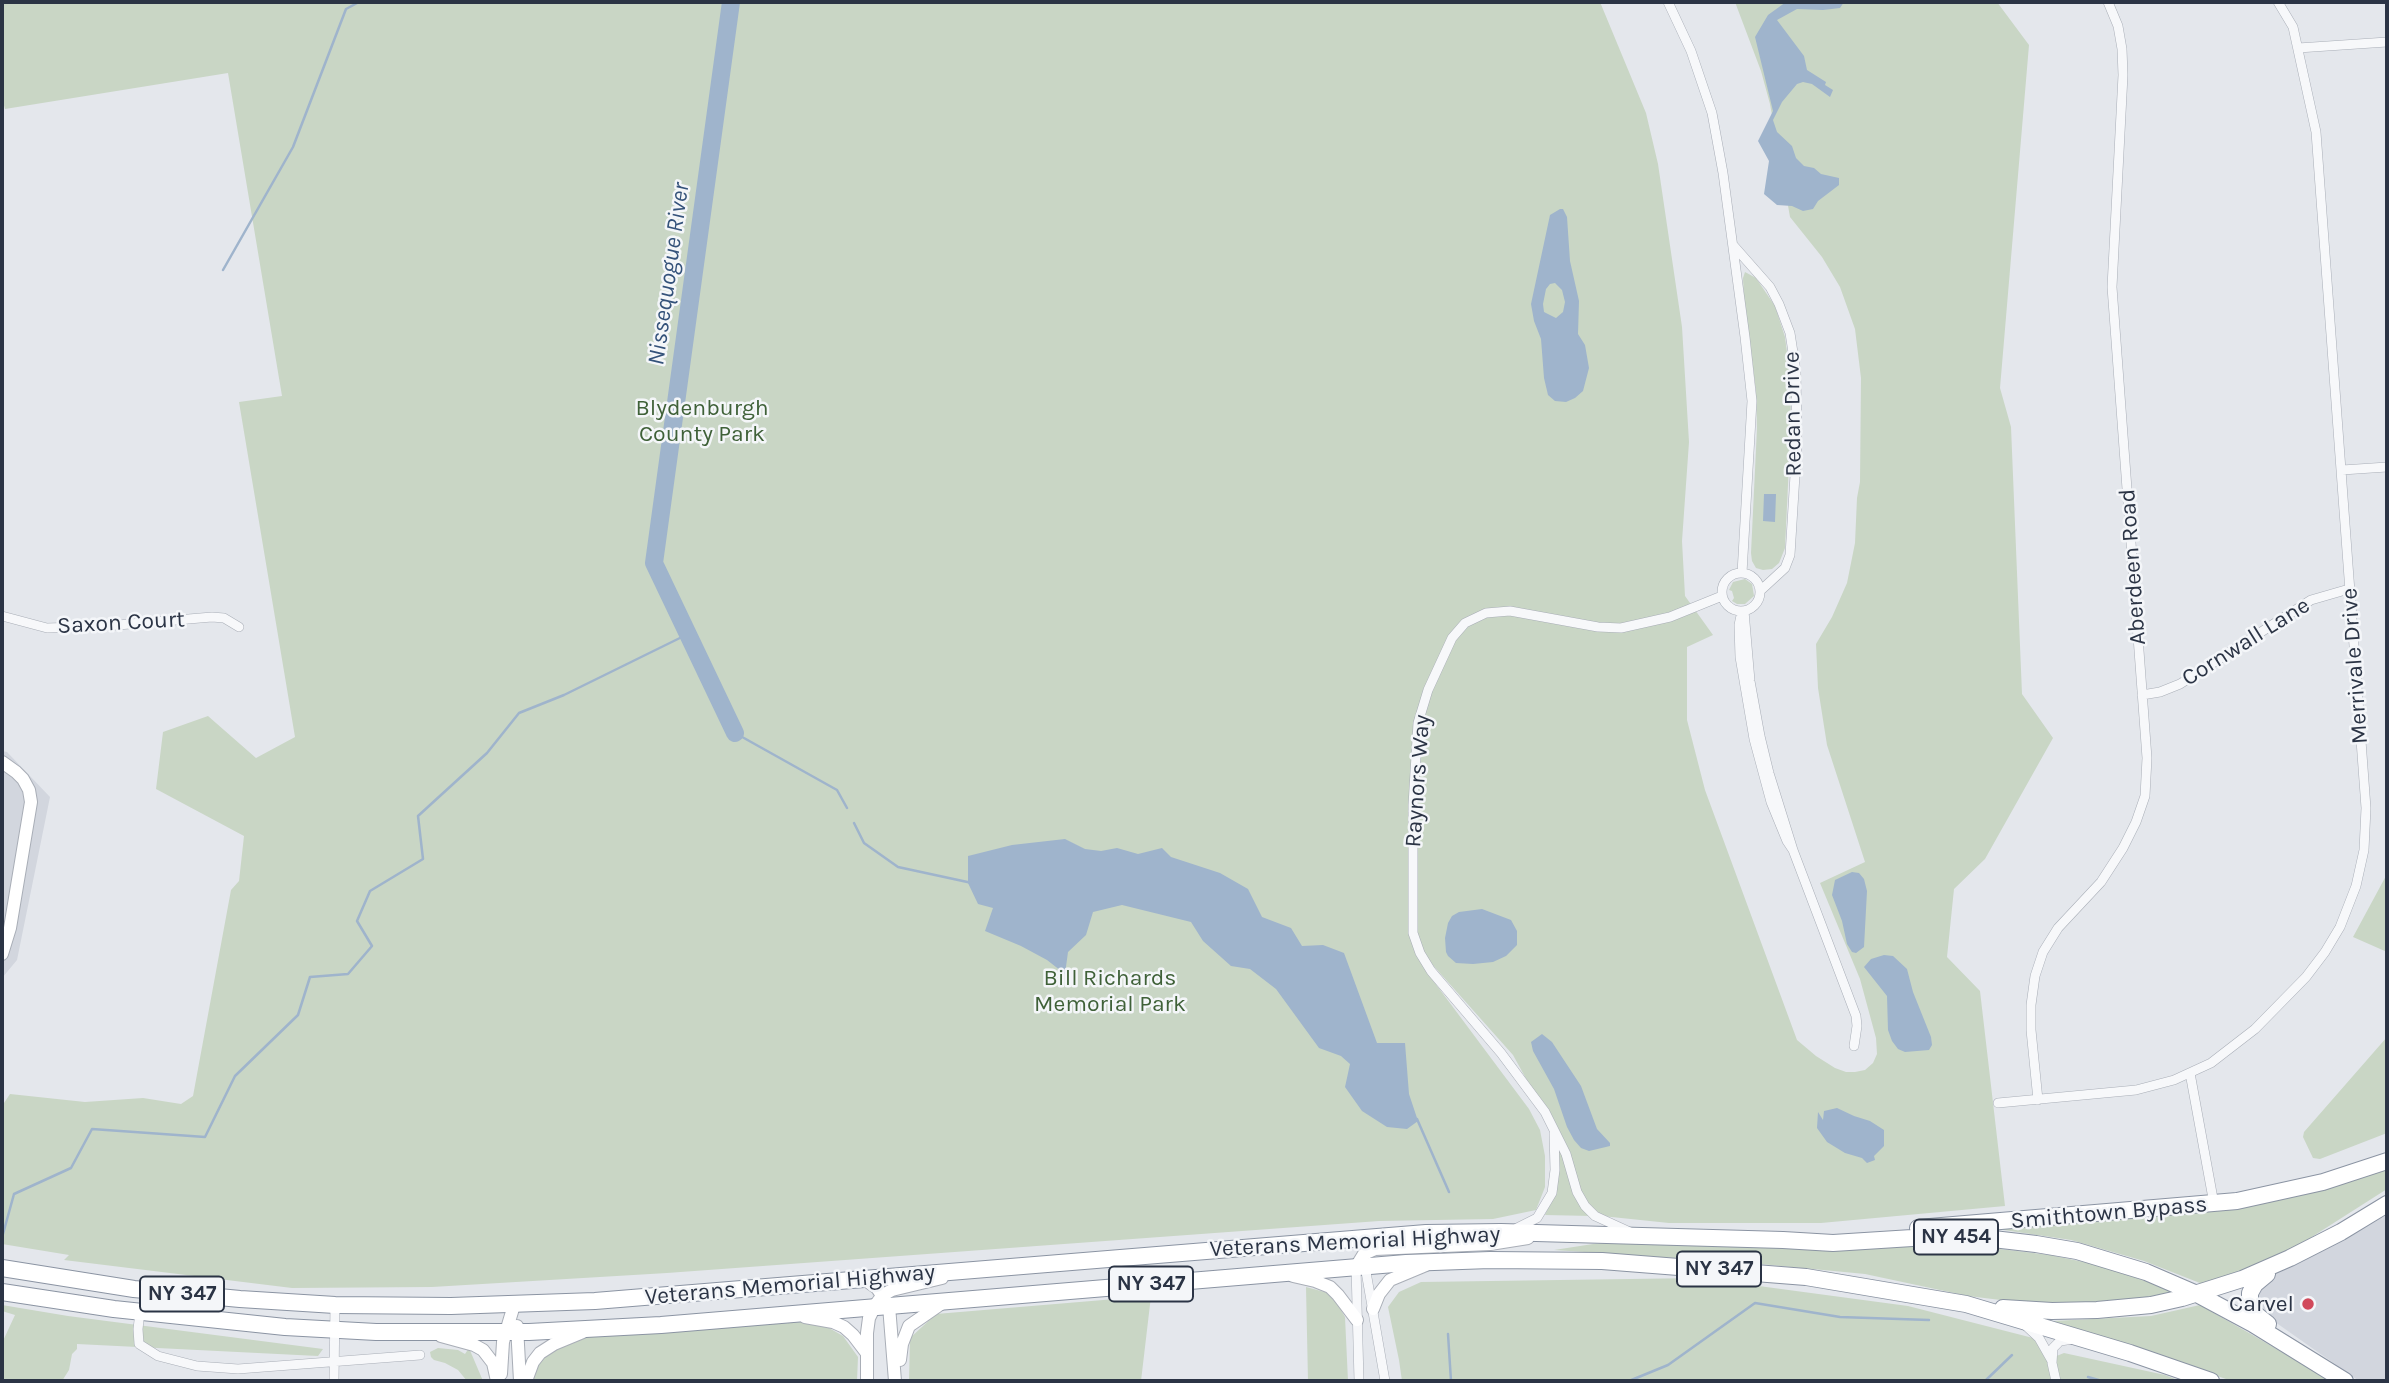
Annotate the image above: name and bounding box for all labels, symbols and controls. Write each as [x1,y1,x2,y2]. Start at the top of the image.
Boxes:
water label: Nissequogue River [642,181,696,367]
street label: Redan Drive [1778,351,1808,477]
park label: Blydenburgh County Park [635,394,769,448]
street label: Aberdeen Road [2114,488,2152,646]
street label: Merrivale Drive [2336,587,2374,745]
street label: Cornwall Lane [2177,592,2315,692]
street label: Saxon Court [56,606,186,640]
street label: Raynors Way [1400,714,1436,848]
park label: Bill Richards Memorial Park [1034,964,1186,1018]
street label: Smithtown Bypass [2010,1191,2208,1235]
road number: NY 454 [1914,1220,1998,1254]
street label: Veterans Memorial Highway [1209,1221,1501,1263]
road number: NY 347 [1677,1252,1761,1286]
street label: Veterans Memorial Highway [644,1259,936,1311]
road number: NY 347 [1109,1266,1193,1302]
road number: NY 347 [140,1276,224,1312]
place label: Carvel [2229,1290,2294,1318]
marker: Carvel [2300,1296,2316,1312]

